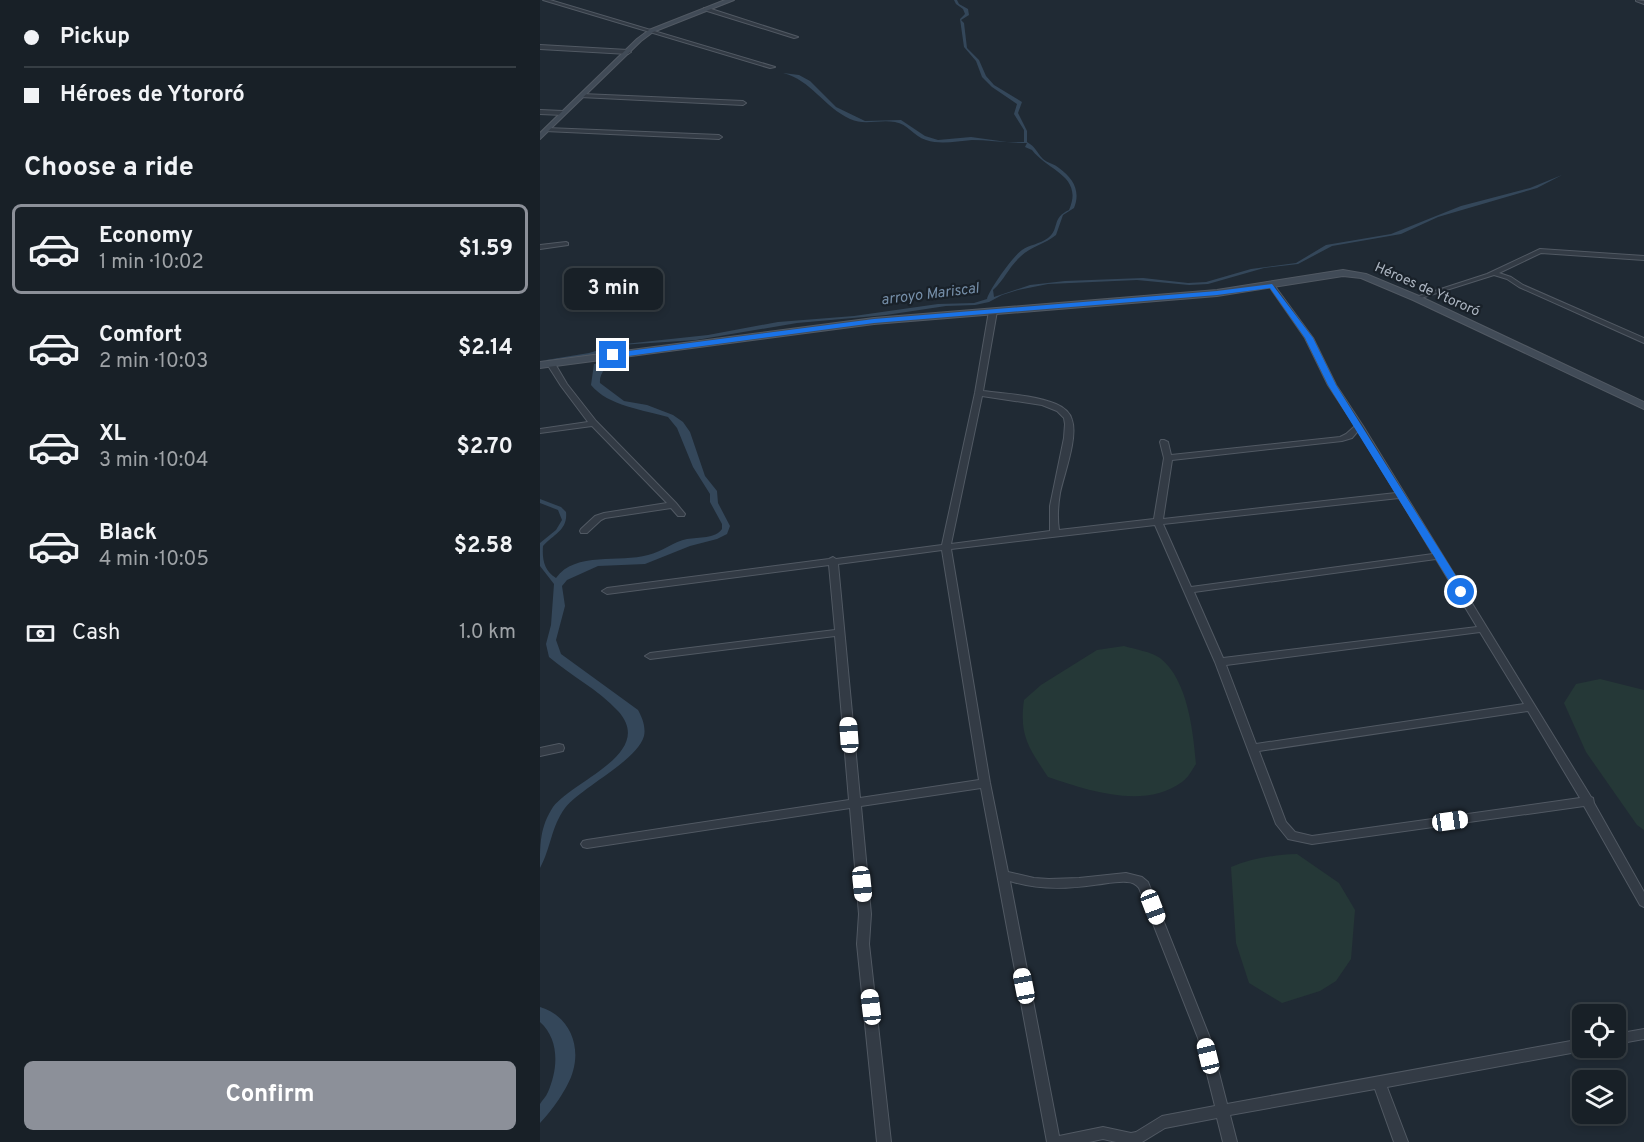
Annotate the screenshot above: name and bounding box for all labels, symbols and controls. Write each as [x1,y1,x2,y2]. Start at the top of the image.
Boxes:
text: Pickup [60,24,130,51]
text: Héroes de Ytororó [60,82,245,109]
text: Choose a ride [24,151,194,185]
icon: car [27,222,81,276]
text: Economy [99,223,193,250]
text: $1.59 [458,236,513,263]
text: 1 min · 10:02 [99,250,204,276]
street label: Héroes de Ytororó [1372,259,1482,321]
callout: 3 min [563,268,662,310]
text: 3 min [587,276,640,302]
water label: arroyo Mariscal [880,279,981,310]
icon: car [27,321,81,375]
text: Comfort [99,322,182,349]
text: $2.14 [458,335,513,362]
route end [599,341,626,368]
text: 2 min · 10:03 [99,349,208,375]
icon: car [27,420,81,474]
text: XL [99,421,126,448]
text: $2.70 [456,434,513,461]
text: 3 min · 10:04 [99,448,208,474]
icon: car [27,519,81,573]
text: Black [99,520,157,547]
text: $2.58 [454,533,513,560]
text: 4 min · 10:05 [99,547,209,573]
route start [1447,578,1474,605]
icon: cash [24,617,57,650]
text: Cash [72,620,121,647]
text: 1.0 km [459,620,516,646]
car [839,716,859,754]
car [1431,810,1469,832]
car [851,865,873,903]
car [1138,887,1168,927]
car [1012,967,1036,1005]
car [860,988,882,1026]
map controls [1572,1004,1626,1124]
button: locate [1572,1004,1626,1058]
car [1195,1036,1221,1076]
button: Confirm [24,1061,516,1130]
button: layers [1572,1070,1626,1124]

